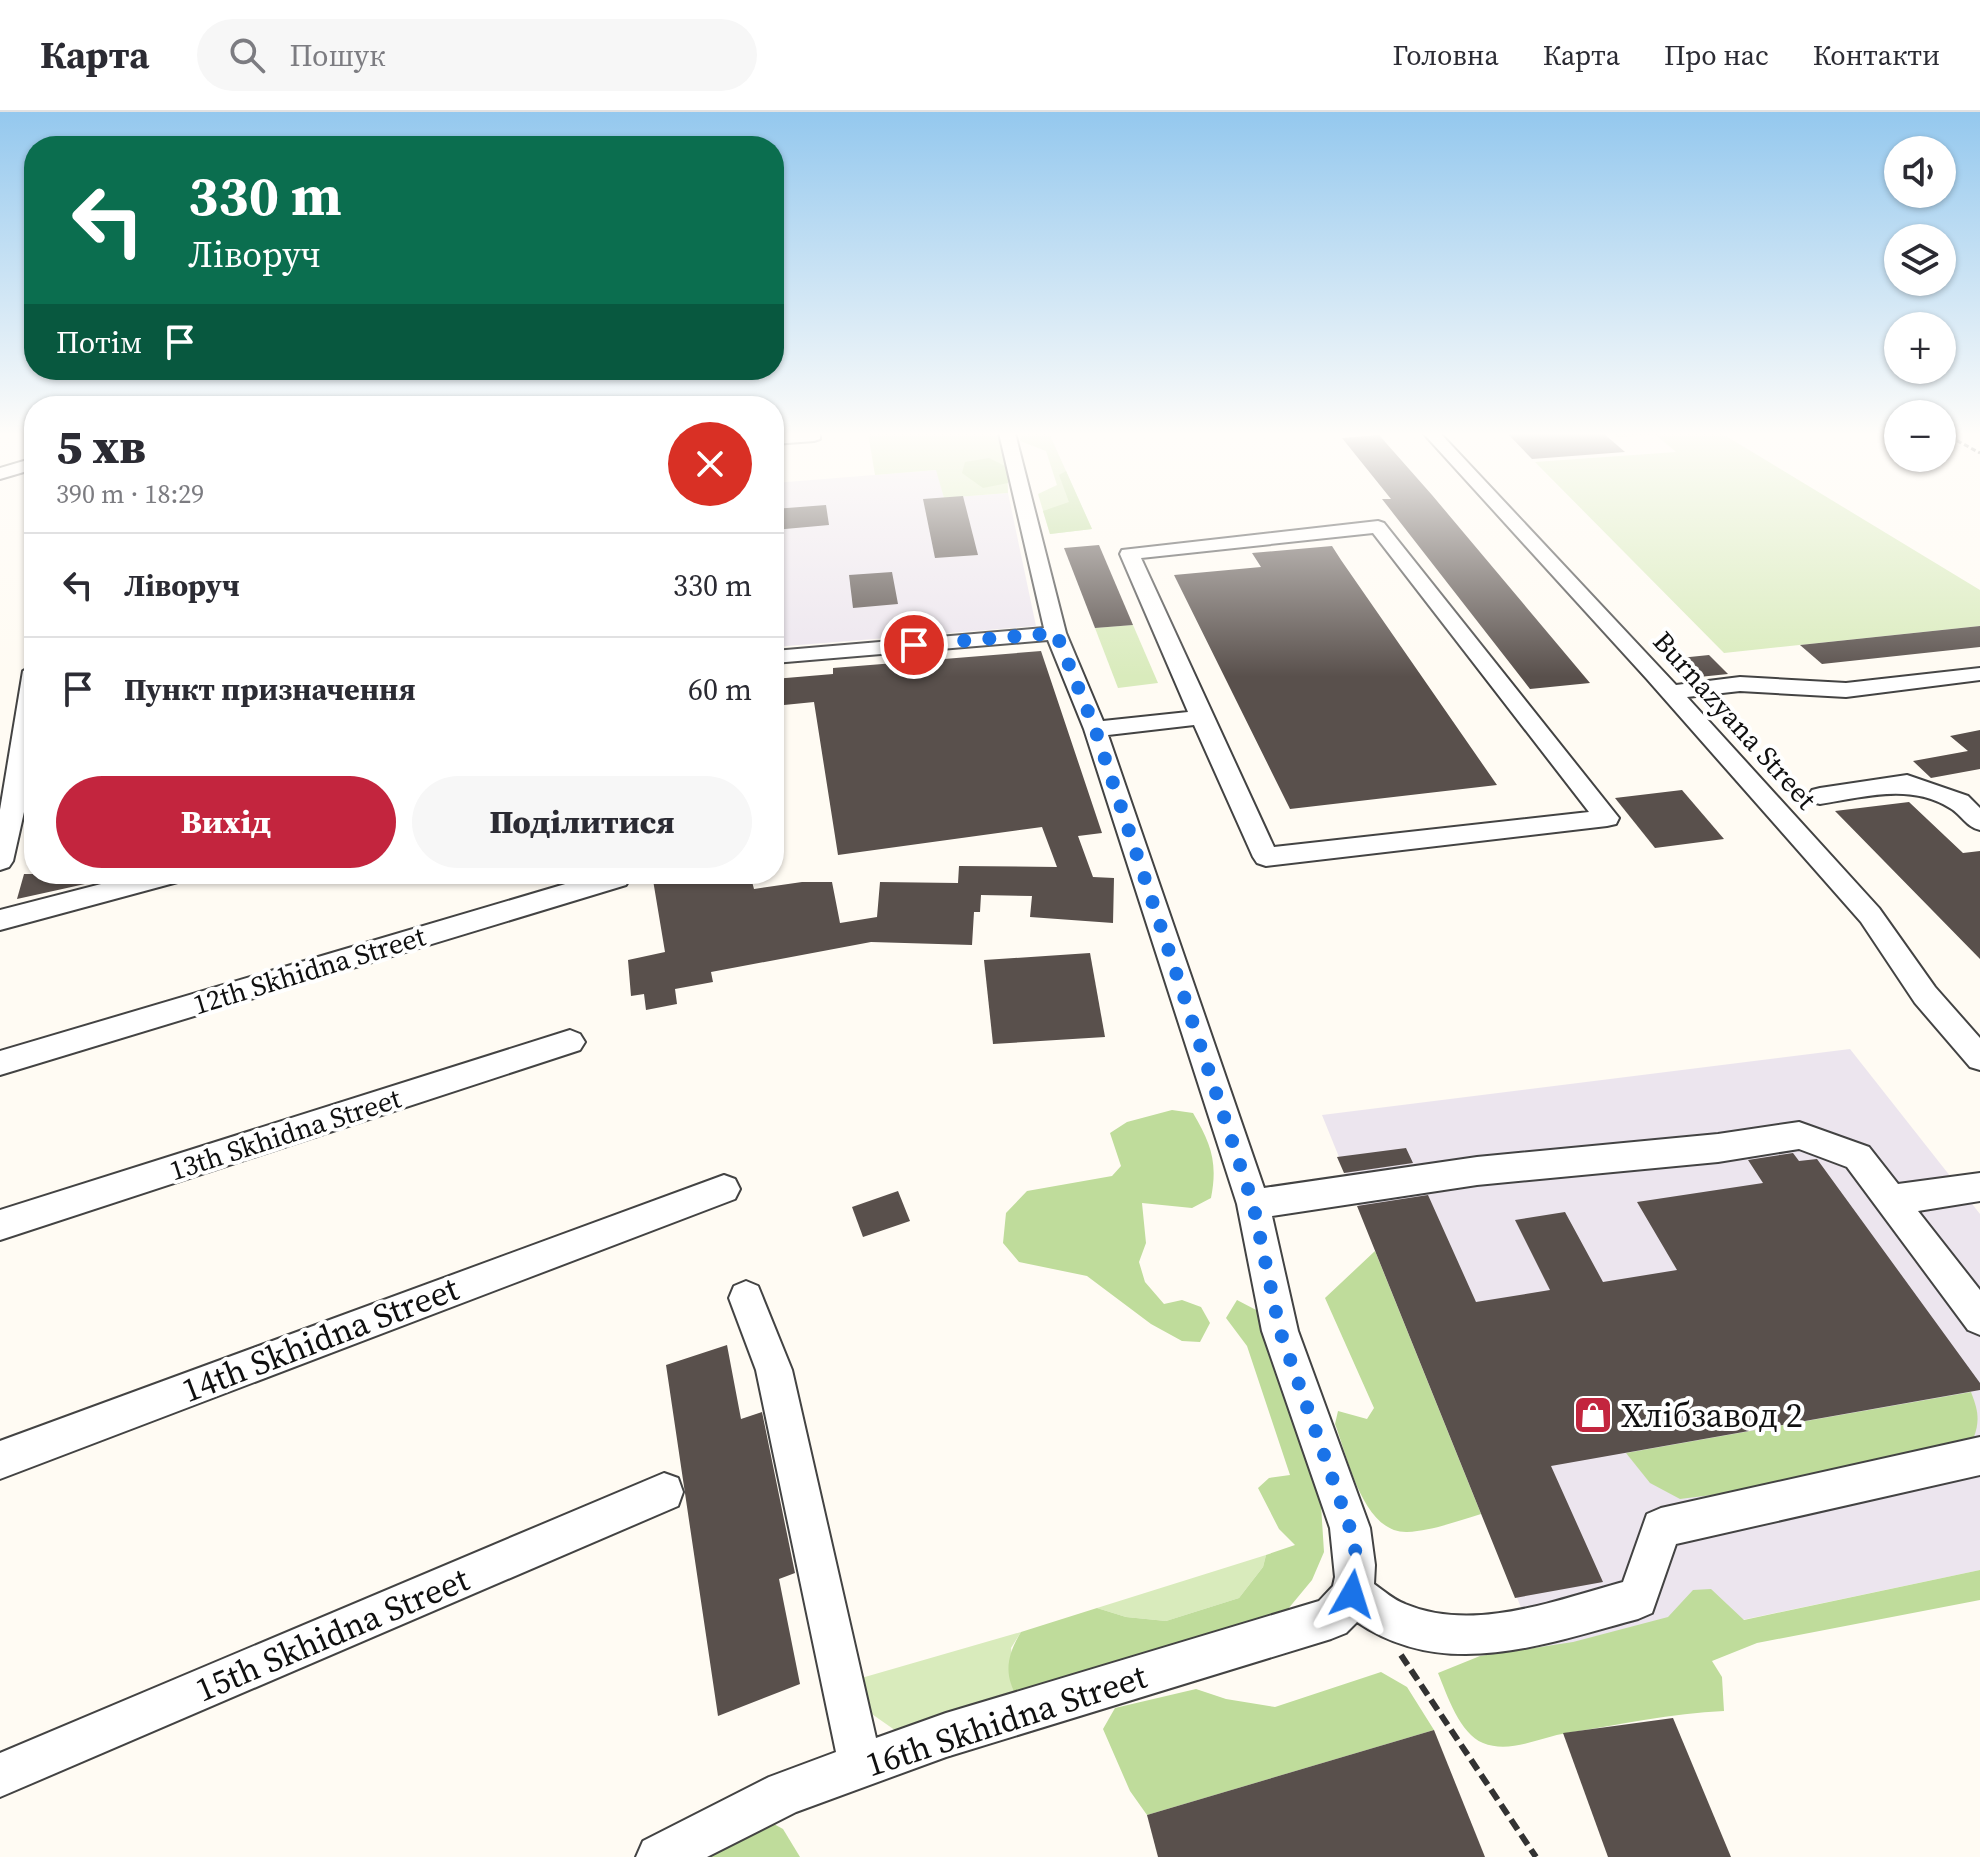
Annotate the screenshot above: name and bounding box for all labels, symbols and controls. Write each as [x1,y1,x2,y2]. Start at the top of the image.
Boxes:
search box [197,19,757,91]
text: Карта [40,29,149,81]
icon: search [225,33,269,77]
text: Пошук [289,35,386,76]
text: Головна [1392,36,1499,74]
text: Карта [1543,36,1620,74]
text: Про нас [1664,36,1769,74]
text: Контакти [1813,36,1940,74]
map controls [1884,136,1956,472]
button: sound [1884,136,1956,208]
text: 330 m [188,157,342,234]
icon: left [56,168,160,272]
button: layers [1884,224,1956,296]
text: Ліворуч [188,230,321,279]
button: + [1884,312,1956,384]
icon: arrive [158,320,202,364]
text: Потім [56,322,142,363]
button: − [1884,400,1956,472]
text: 5 хв [56,413,146,479]
button: close [668,422,752,506]
text: 390 m · 18:29 [56,476,204,512]
icon: left [56,563,100,607]
text: Ліворуч [124,565,240,606]
text: 330 m [673,565,752,606]
pin [880,611,948,679]
icon: arrive [892,623,936,667]
street label: Burnazyana Street [1645,623,1826,818]
icon: arrive [56,667,100,711]
text: Пункт призначення [124,669,416,710]
text: 60 m [688,669,752,710]
button: Вихід [56,776,396,868]
button: Поділитися [412,776,752,868]
street label: 12th Skhidna Street [188,916,431,1023]
street label: 13th Skhidna Street [165,1078,406,1189]
street label: 14th Skhidna Street [175,1265,465,1413]
place label: Хлібзавод 2 [1621,1392,1803,1438]
shop icon: Хлібзавод 2 [1572,1394,1614,1436]
position arrow [1310,1552,1394,1636]
street label: 15th Skhidna Street [188,1556,476,1712]
street label: 16th Skhidna Street [860,1653,1152,1787]

